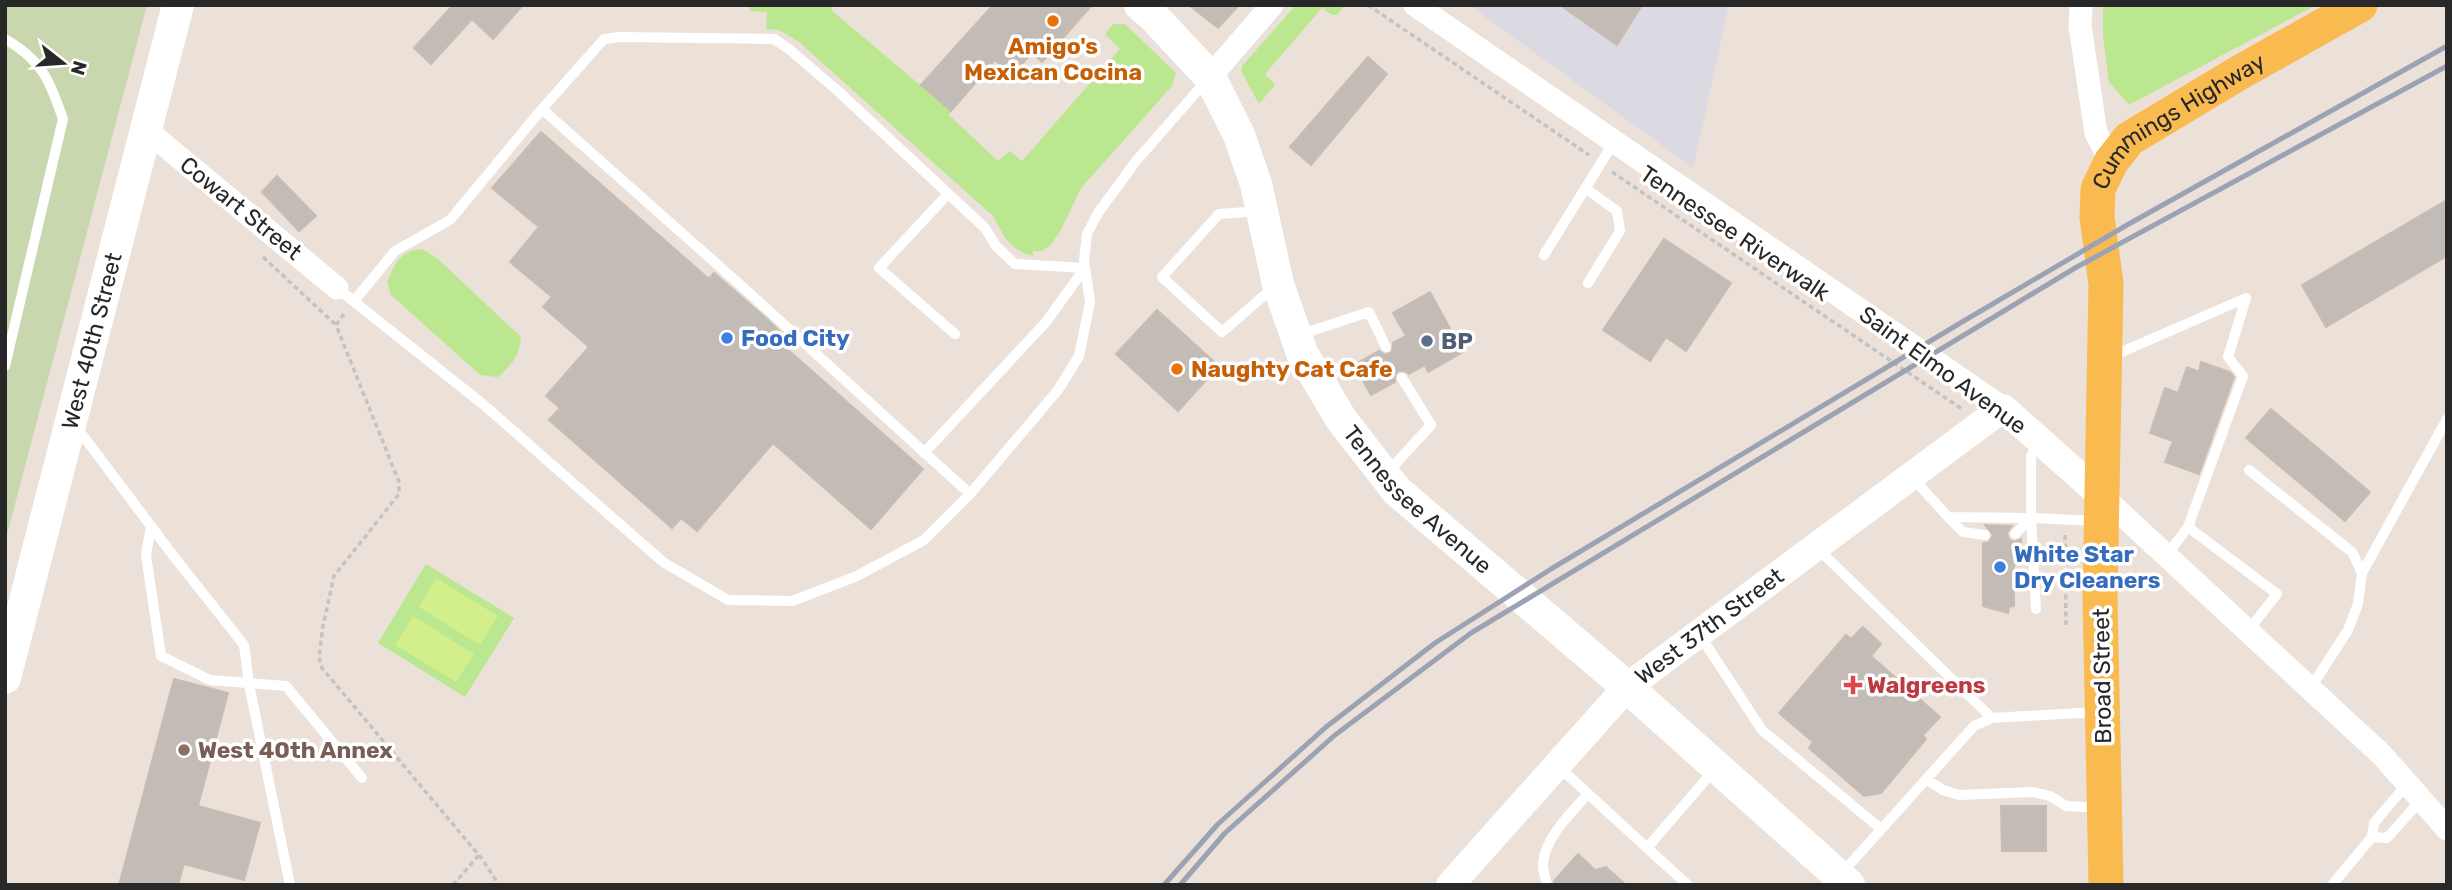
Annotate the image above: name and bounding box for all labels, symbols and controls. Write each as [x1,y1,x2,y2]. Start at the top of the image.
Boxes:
marker: Amigo's Mexican Cocina [1045,13,1061,29]
north arrow [28,28,98,98]
place label: Amigo's Mexican Cocina [964,32,1142,86]
street label: Cummings Highway [2086,47,2270,194]
text: N [66,58,92,78]
street label: Cowart Street [174,150,308,266]
street label: Tennessee Riverwalk [1635,159,1835,307]
street label: West 40th Street [56,250,128,432]
street label: Saint Elmo Avenue [1854,300,2032,440]
place label: Food City [741,324,850,352]
place label: BP [1441,327,1473,355]
marker: Food City [719,330,735,346]
marker: BP [1419,333,1435,349]
place label: Naughty Cat Cafe [1191,355,1393,383]
marker: Naughty Cat Cafe [1169,361,1185,377]
street label: Tennessee Avenue [1337,420,1498,580]
place label: White Star Dry Cleaners [2014,540,2161,594]
marker: White Star Dry Cleaners [1992,559,2008,575]
street label: West 37th Street [1629,562,1789,690]
street label: Broad Street [2087,608,2117,744]
place label: Walgreens [1867,671,1986,699]
marker: Walgreens [1845,677,1861,693]
place label: West 40th Annex [198,736,393,764]
marker: West 40th Annex [176,742,192,758]

